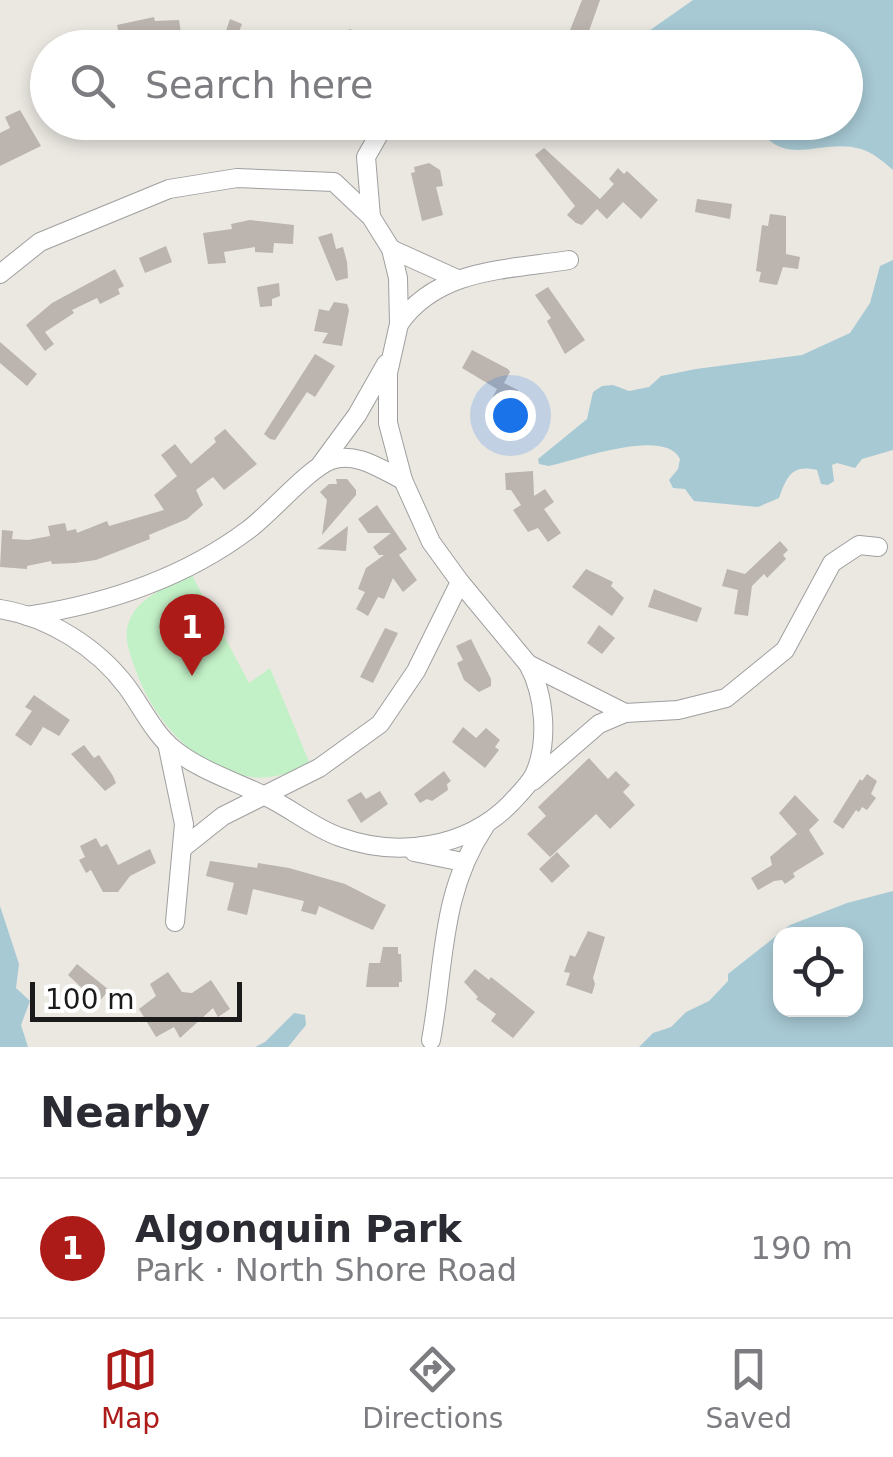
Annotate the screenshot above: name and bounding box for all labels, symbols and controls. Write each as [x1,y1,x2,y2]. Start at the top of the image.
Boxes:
search box [30,30,863,140]
icon: search [65,58,120,113]
text: Search here [145,63,373,107]
your location [485,390,536,441]
pin: 1 [160,594,224,676]
map controls [773,927,863,1017]
button: locate [773,927,863,1017]
scale bar [30,977,242,1021]
text: 100 m [45,983,135,1016]
text: Nearby [40,1088,210,1137]
text: Algonquin Park [135,1207,462,1251]
text: 1 [61,1229,84,1267]
text: 190 m [751,1229,853,1267]
text: Park · North Shore Road [135,1251,517,1289]
tab: Map [101,1342,160,1435]
tab: Directions [362,1342,503,1435]
tab: Saved [705,1342,792,1435]

